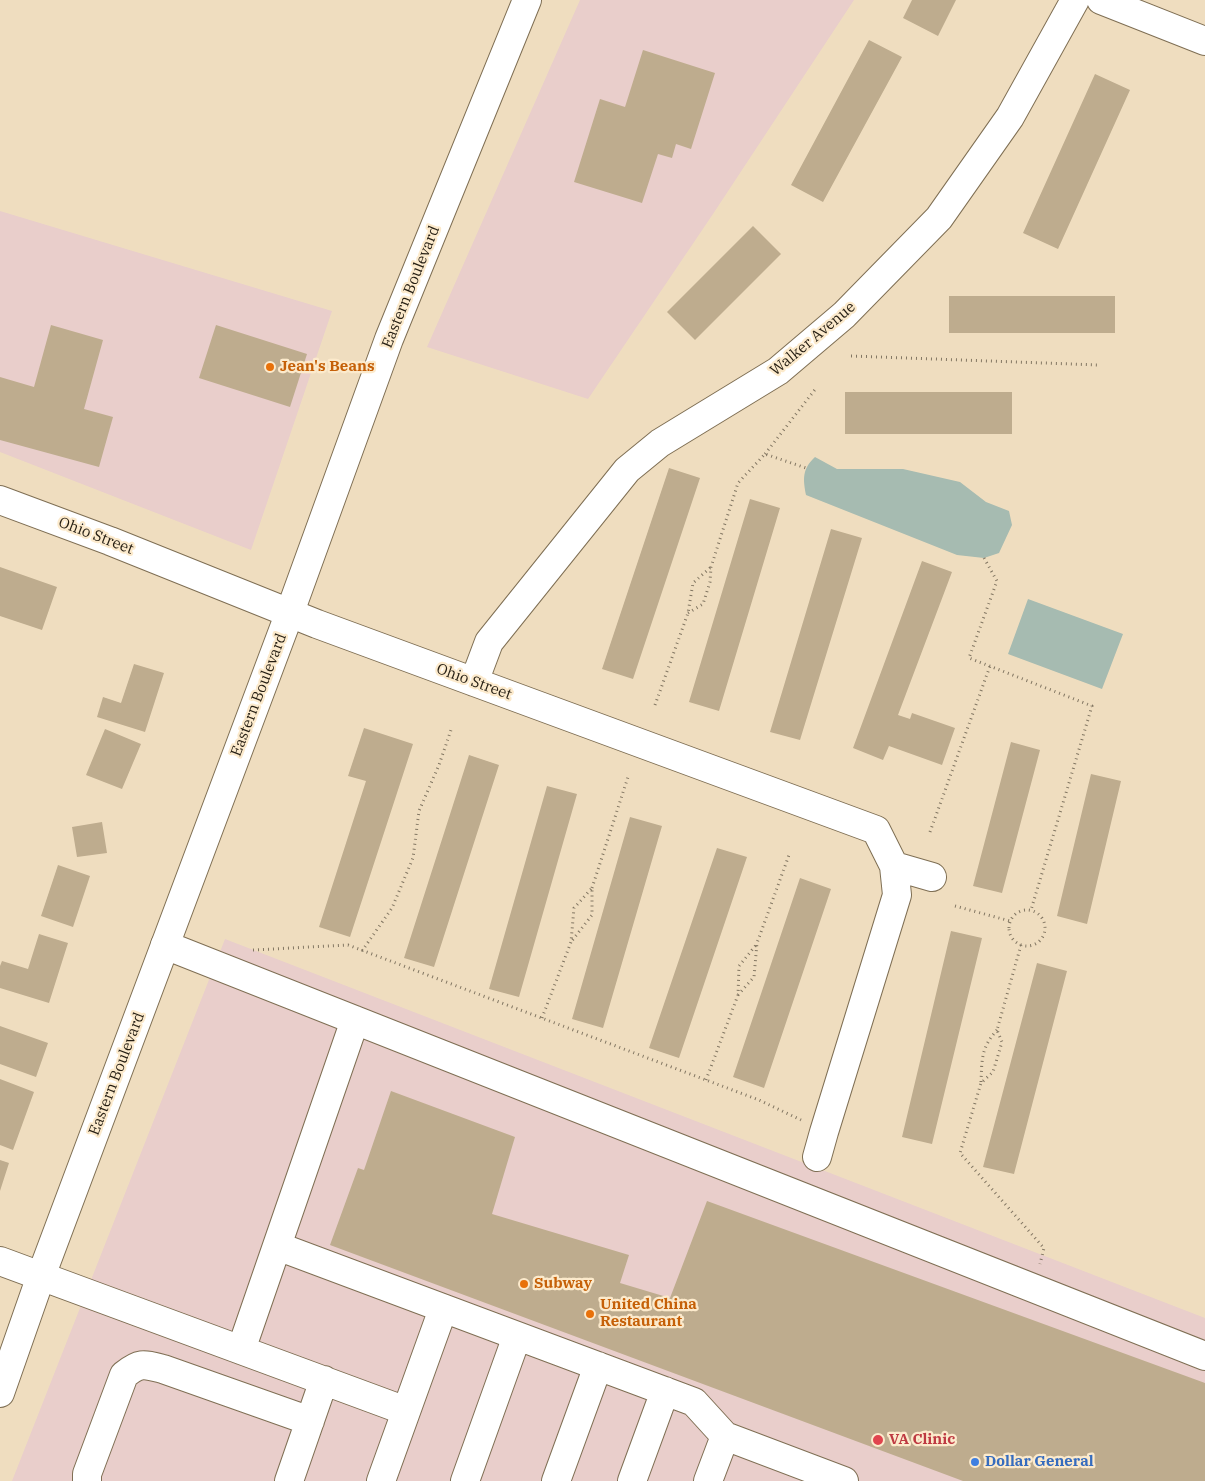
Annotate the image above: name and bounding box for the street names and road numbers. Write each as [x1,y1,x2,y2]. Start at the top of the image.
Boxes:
street label: Eastern Boulevard [378,223,444,351]
street label: Walker Avenue [767,298,859,380]
street label: Ohio Street [56,513,136,559]
street label: Eastern Boulevard [227,631,291,759]
street label: Ohio Street [434,660,514,704]
street label: Eastern Boulevard [85,1010,149,1138]

